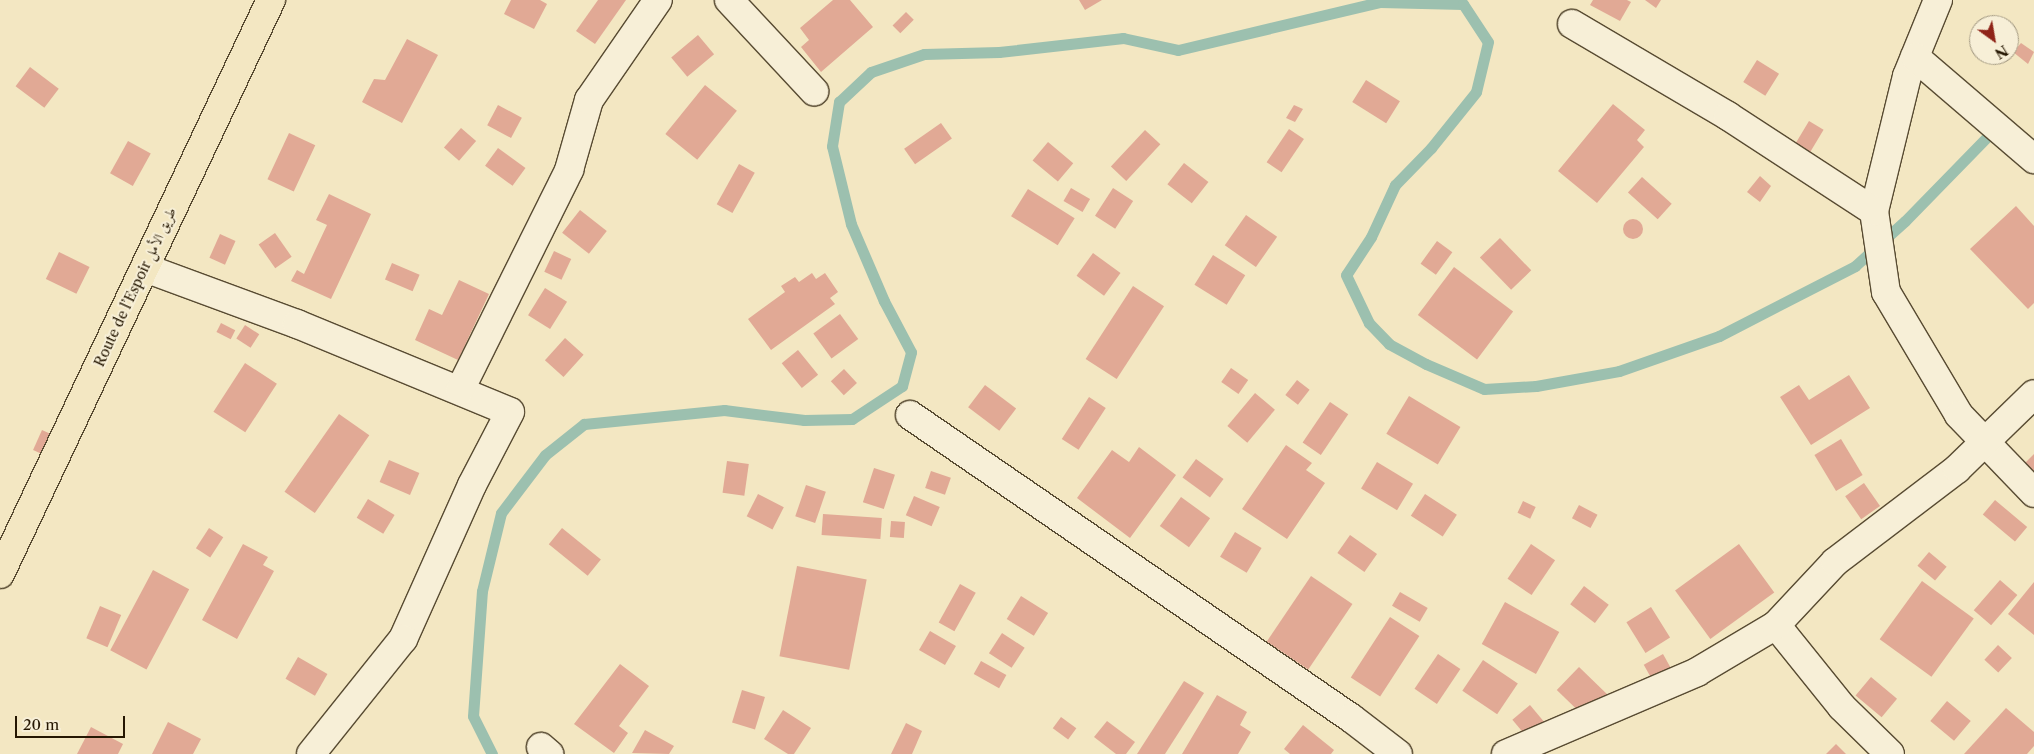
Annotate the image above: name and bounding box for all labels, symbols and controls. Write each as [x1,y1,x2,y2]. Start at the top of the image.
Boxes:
north arrow [1969,15,2019,65]
text: N [1991,41,2011,63]
street label: Route de l’Espoir طريق الأمل [91,205,179,369]
scale bar [18,706,128,738]
text: 20 m [23,715,59,734]

